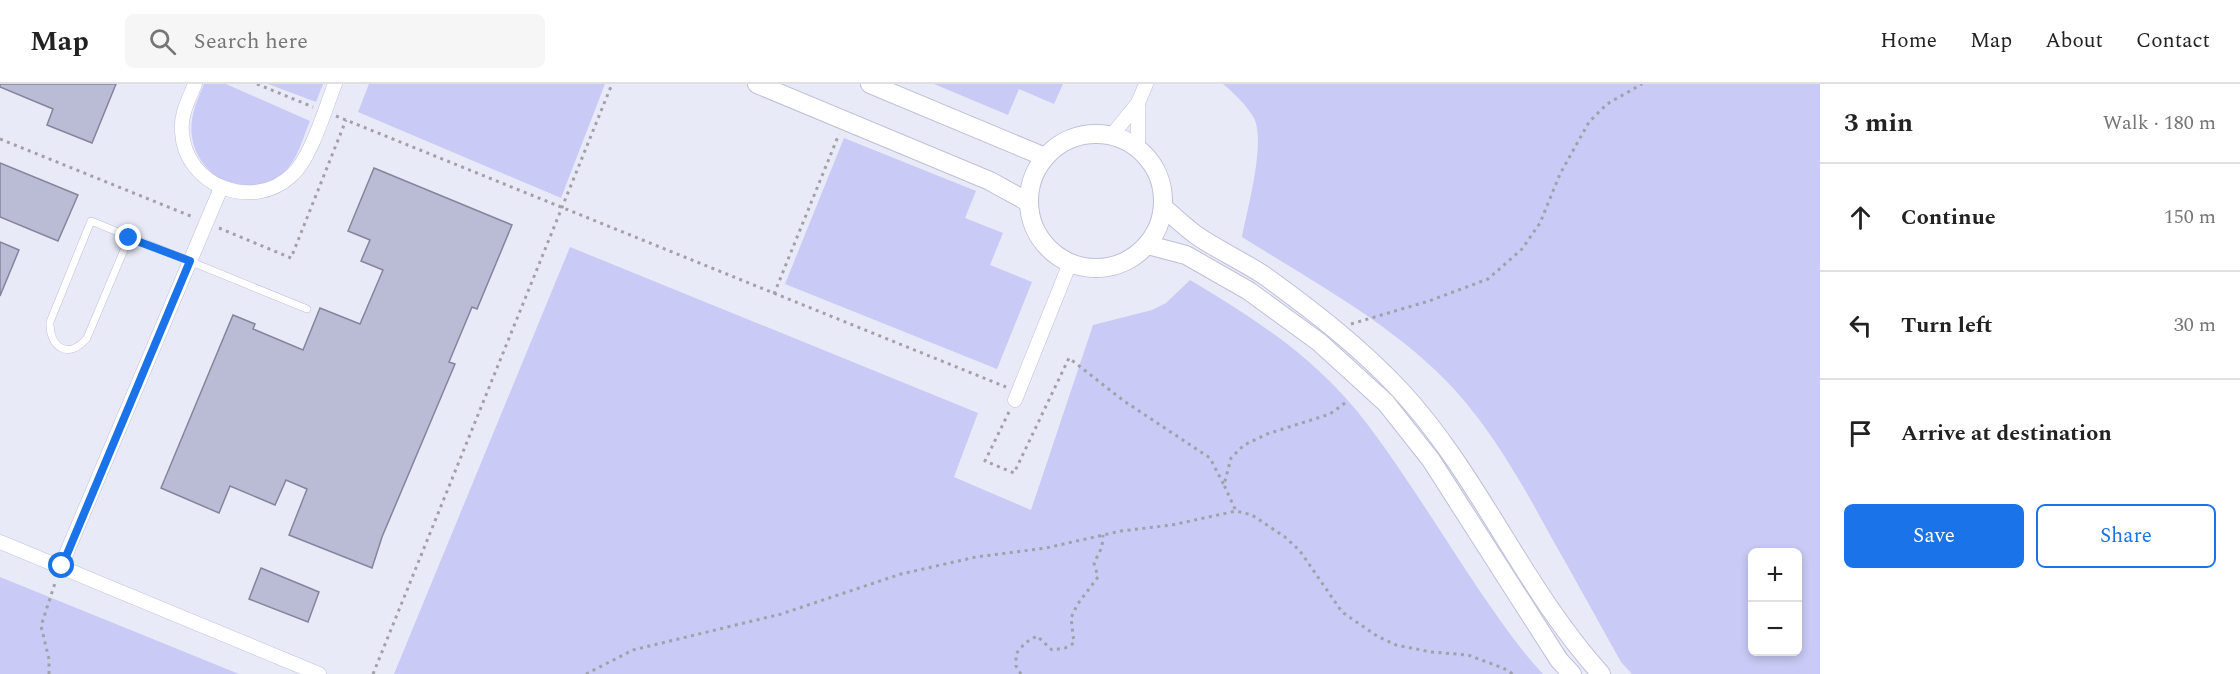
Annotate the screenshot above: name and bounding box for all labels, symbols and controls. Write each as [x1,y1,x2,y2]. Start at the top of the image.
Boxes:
search box [125,14,545,68]
text: Map [30,20,89,63]
icon: search [146,25,179,58]
text: Search here [194,25,308,58]
text: Home [1880,25,1937,57]
text: Map [1970,25,2012,57]
text: About [2045,25,2103,57]
text: Contact [2136,25,2210,57]
text: 3 min [1844,103,1913,143]
text: Walk · 180 m [2103,108,2216,138]
icon: ahead [1844,201,1877,234]
text: Continue [1901,201,1996,234]
text: 150 m [2164,202,2216,232]
route end [115,224,141,250]
icon: left [1844,309,1877,342]
text: Turn left [1901,309,1993,342]
text: 30 m [2174,310,2216,340]
icon: arrive [1844,417,1877,450]
text: Arrive at destination [1901,417,2112,450]
button: Save [1844,504,2024,568]
button: Share [2036,504,2216,568]
map controls [1748,548,1802,656]
button: + [1748,548,1802,602]
route start [48,552,74,578]
button: − [1748,602,1802,656]

